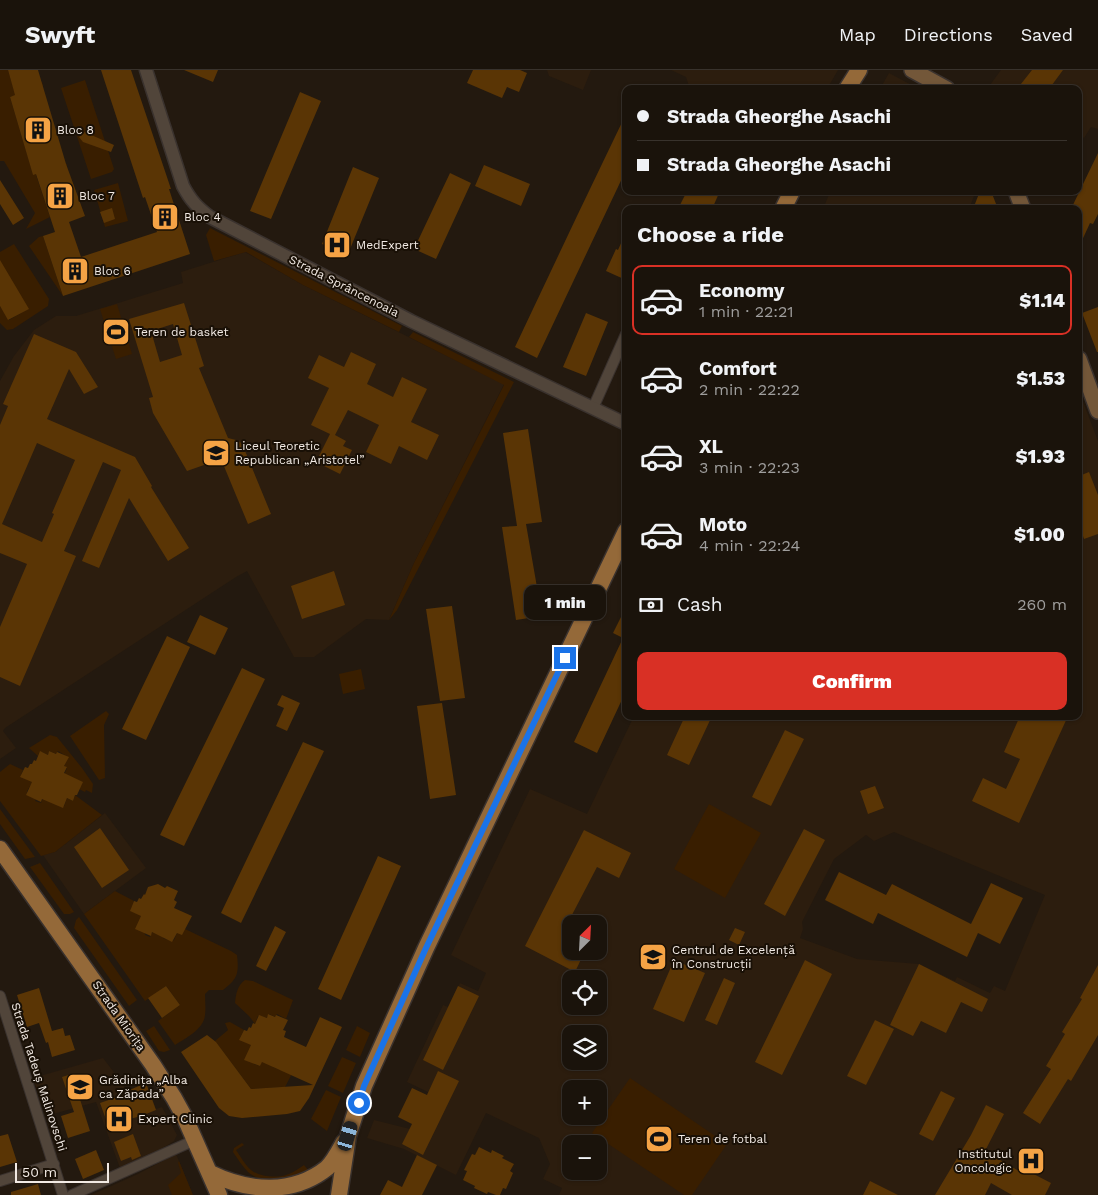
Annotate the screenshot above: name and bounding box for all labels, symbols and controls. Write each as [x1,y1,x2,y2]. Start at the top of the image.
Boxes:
text: Swyft [25,21,95,49]
text: Map [839,24,876,45]
text: Directions [904,24,993,45]
text: Saved [1021,24,1073,45]
text: Strada Gheorghe Asachi [667,105,891,128]
building icon: Bloc 8 [23,115,53,145]
place label: Bloc 8 [57,123,94,137]
text: Strada Gheorghe Asachi [667,153,891,176]
building icon: Bloc 7 [45,181,75,211]
place label: Bloc 7 [79,189,115,203]
building icon: Bloc 4 [150,202,180,232]
place label: Bloc 4 [184,210,221,224]
text: Choose a ride [637,222,784,247]
hospital icon: MedExpert [322,230,352,260]
place label: MedExpert [356,238,419,252]
street label: Strada Sprâncenoaia [287,252,402,320]
building icon: Bloc 6 [60,256,90,286]
place label: Bloc 6 [94,264,131,278]
icon: car [639,278,684,323]
text: Economy [699,279,784,302]
text: $1.14 [1019,289,1065,312]
text: 1 min · 22:21 [699,302,794,321]
sports icon: Teren de basket [101,317,131,347]
place label: Teren de basket [135,325,229,339]
icon: car [639,356,684,401]
text: Comfort [699,357,777,380]
text: $1.53 [1016,367,1065,390]
text: 2 min · 22:22 [699,380,800,399]
icon: car [639,434,684,479]
text: XL [699,435,723,458]
school or university icon: Liceul Teoretic Republican „Aristotel” [201,438,231,468]
place label: Liceul Teoretic Republican „Aristotel” [235,439,364,467]
text: $1.93 [1016,445,1065,468]
text: 3 min · 22:23 [699,458,800,477]
icon: car [639,512,684,557]
text: Moto [699,513,747,536]
text: $1.00 [1014,523,1065,546]
text: 4 min · 22:24 [699,536,800,555]
callout: 1 min [524,586,606,620]
icon: cash [637,591,665,619]
text: 1 min [544,593,586,612]
text: Cash [677,593,723,616]
text: 260 m [1017,595,1067,614]
route end [554,647,576,669]
button: Confirm [637,652,1067,710]
north arrow [562,915,608,960]
map controls [562,915,607,1180]
school or university icon: Centrul de Excelență în Construcții [638,942,668,972]
place label: Centrul de Excelență în Construcții [671,943,795,971]
button: locate [562,970,607,1015]
street label: Strada Miorița [89,978,149,1054]
street label: Strada Tadeuș Malinovschi [8,1001,70,1153]
button: layers [562,1025,607,1070]
school or university icon: Grădinița „Alba ca Zăpada” [65,1072,95,1102]
place label: Grădinița „Alba ca Zăpada” [99,1073,188,1101]
button: + [562,1080,607,1125]
route start [348,1092,370,1114]
hospital icon: Expert Clinic [104,1104,134,1134]
place label: Expert Clinic [138,1112,213,1126]
car [336,1119,359,1153]
sports icon: Teren de fotbal [644,1124,674,1154]
place label: Teren de fotbal [678,1132,767,1146]
button: − [562,1135,607,1180]
hospital icon: Institutul Oncologic [1016,1146,1046,1176]
place label: Institutul Oncologic [955,1147,1012,1175]
scale bar [15,1160,109,1183]
text: 50 m [22,1164,57,1180]

